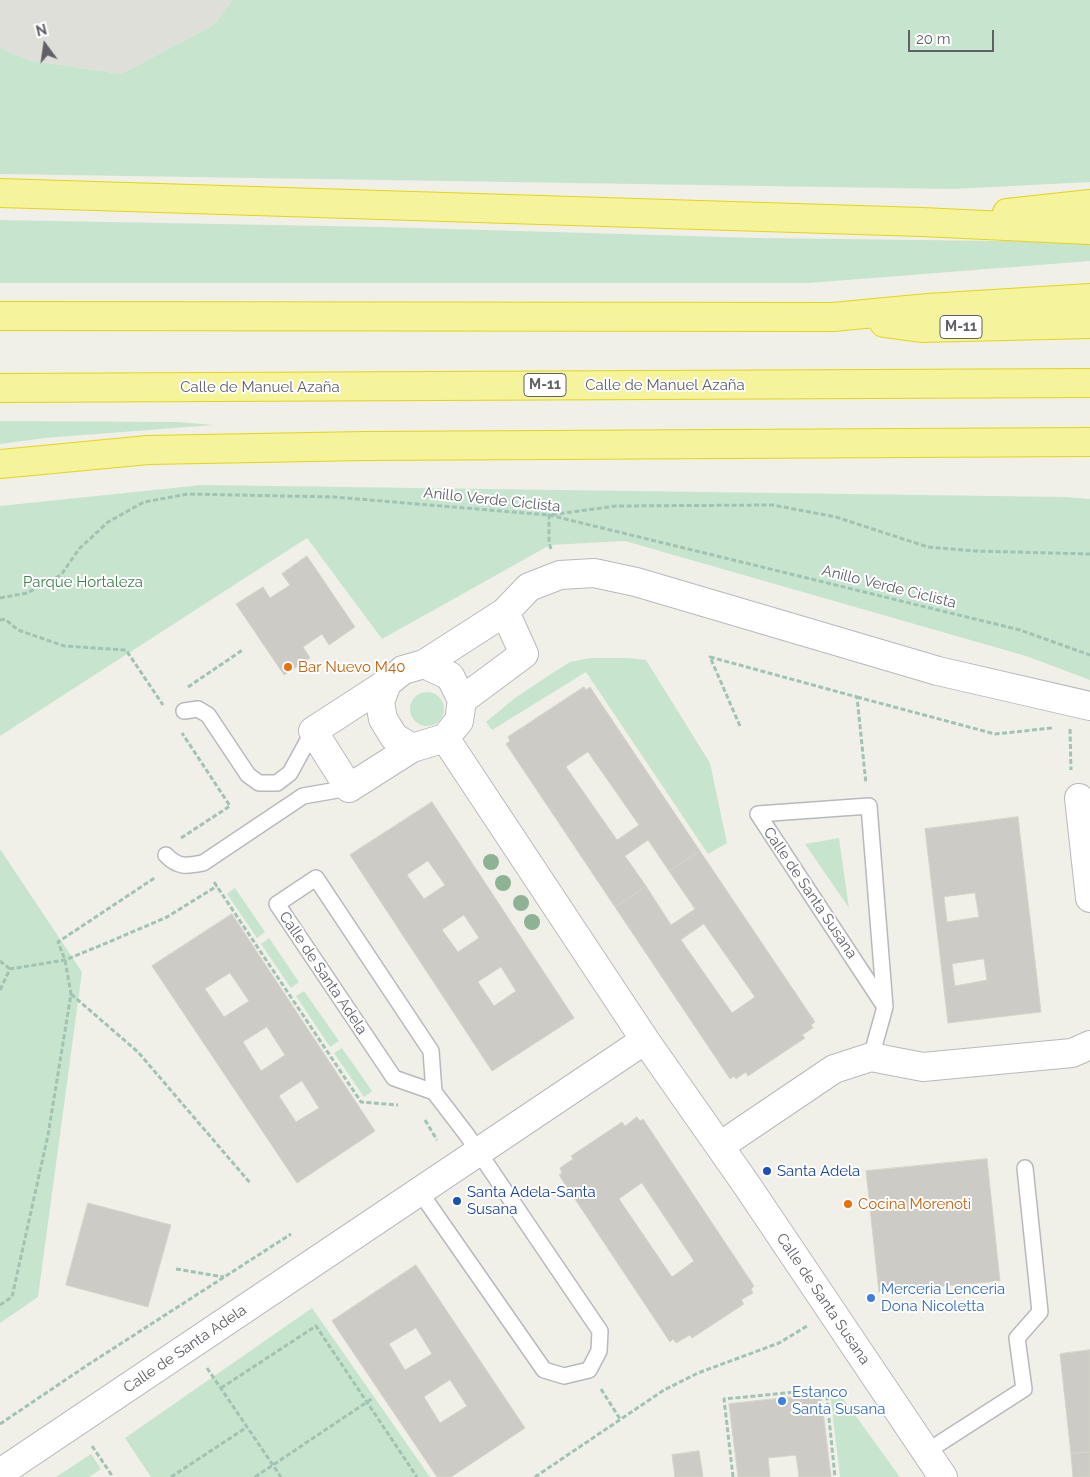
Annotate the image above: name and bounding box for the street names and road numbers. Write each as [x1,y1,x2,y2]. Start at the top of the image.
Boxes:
road number: M-11 [940,316,982,338]
road number: M-11 [524,374,566,396]
street label: Calle de Manuel Azaña [585,376,745,394]
street label: Calle de Manuel Azaña [180,378,340,396]
street label: Anillo Verde Ciclista [423,484,561,516]
street label: Anillo Verde Ciclista [820,562,958,612]
street label: Calle de Santa Susana [759,824,861,962]
street label: Calle de Santa Adela [275,908,371,1038]
street label: Calle de Santa Susana [772,1230,874,1368]
street label: Calle de Santa Adela [120,1301,250,1397]

